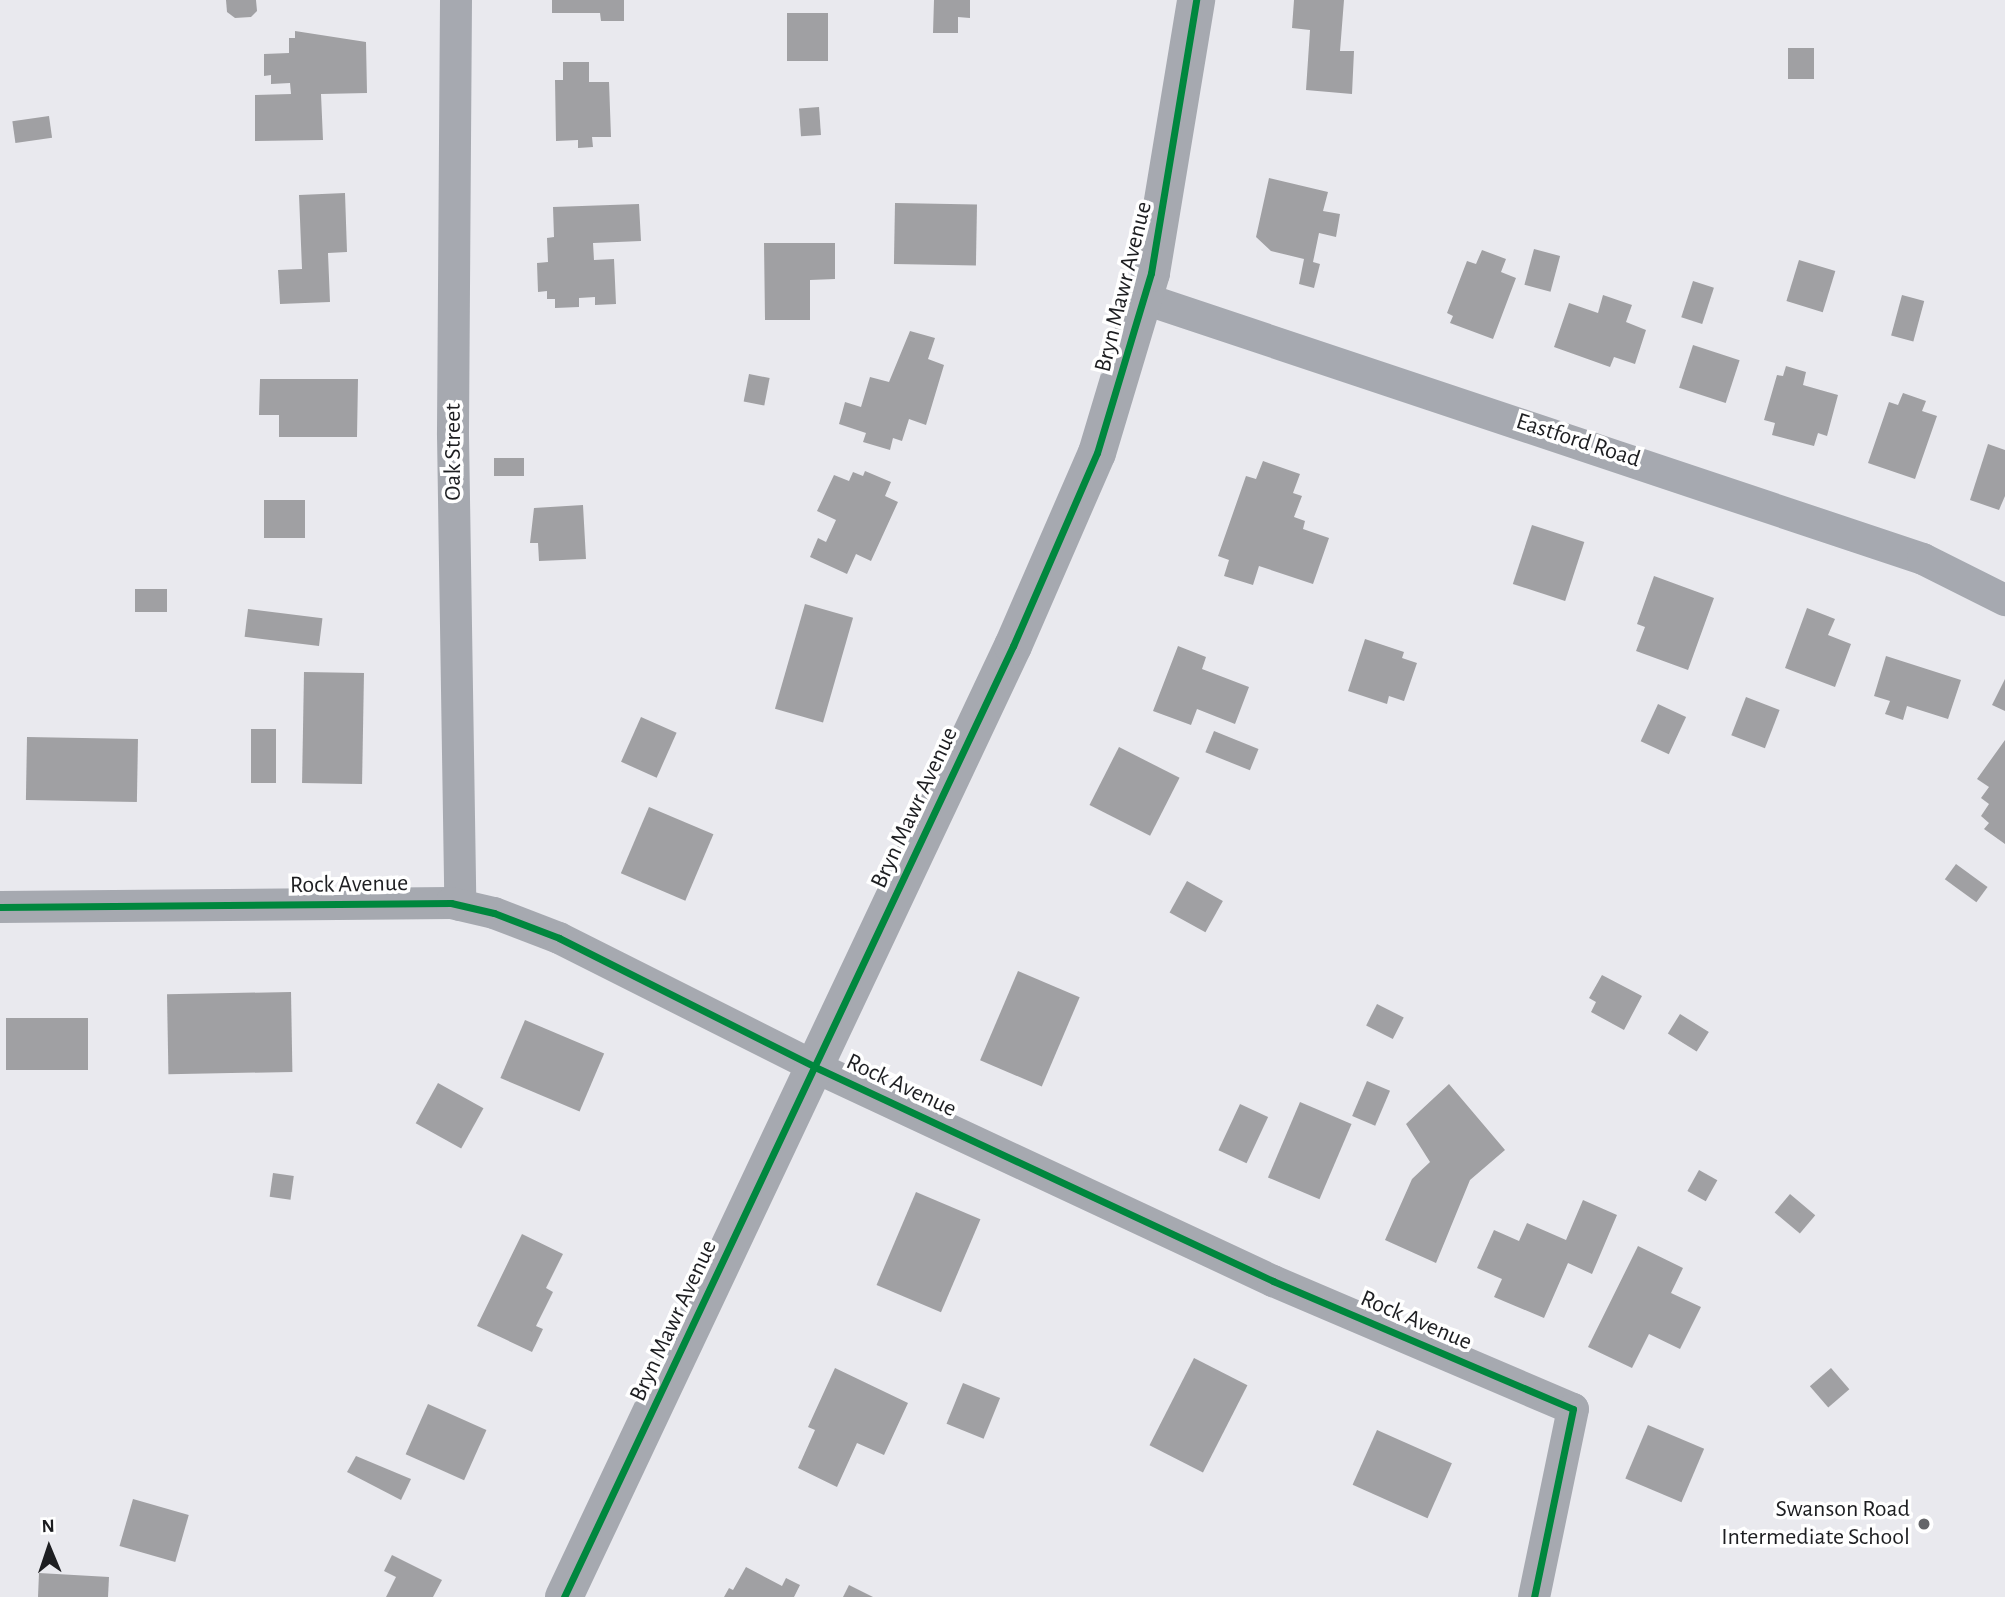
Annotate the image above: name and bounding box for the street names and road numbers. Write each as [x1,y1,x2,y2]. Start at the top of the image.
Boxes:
street label: Bryn Mawr Avenue [1089,199,1159,375]
street label: Oak Street [440,403,468,501]
street label: Eastford Road [1512,407,1644,475]
street label: Bryn Mawr Avenue [865,723,965,893]
street label: Rock Avenue [290,870,408,900]
street label: Rock Avenue [841,1048,961,1124]
street label: Bryn Mawr Avenue [624,1236,724,1406]
street label: Rock Avenue [1356,1285,1476,1357]

